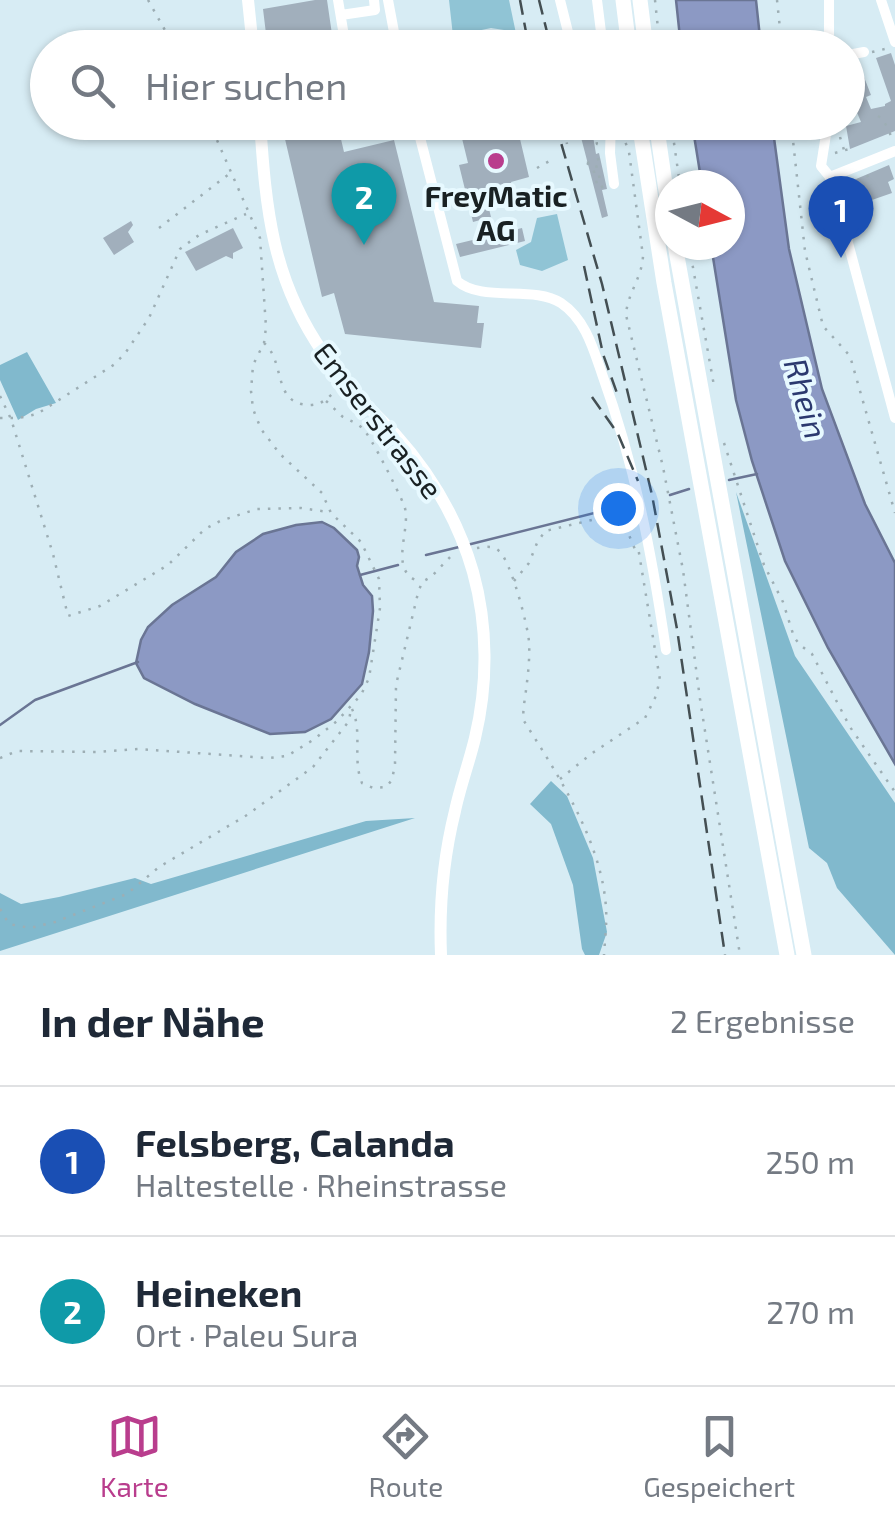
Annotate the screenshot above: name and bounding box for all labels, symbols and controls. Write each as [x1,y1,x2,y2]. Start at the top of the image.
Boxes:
search box [30,30,865,140]
icon: search [65,58,120,113]
text: Hier suchen [145,62,347,108]
marker: FreyMatic AG [485,150,507,172]
pin: 2 [332,162,396,245]
north arrow [655,170,745,260]
pin: 1 [808,176,874,258]
place label: FreyMatic AG [425,177,568,247]
street label: Emserstrasse [307,335,451,505]
water label: Rhein [777,353,837,443]
your location [593,483,644,534]
text: In der Nähe [40,995,265,1045]
text: 2 Ergebnisse [670,1001,855,1039]
text: Felsberg, Calanda [135,1119,455,1165]
text: 1 [66,1142,79,1180]
text: 250 m [765,1142,855,1180]
text: Haltestelle · Rheinstrasse [135,1165,507,1203]
text: Heineken [135,1269,302,1315]
text: 2 [63,1292,82,1330]
text: 270 m [766,1292,855,1330]
text: Ort · Paleu Sura [135,1315,358,1353]
tab: Karte [100,1409,169,1503]
tab: Route [369,1409,443,1503]
tab: Gespeichert [643,1409,795,1503]

